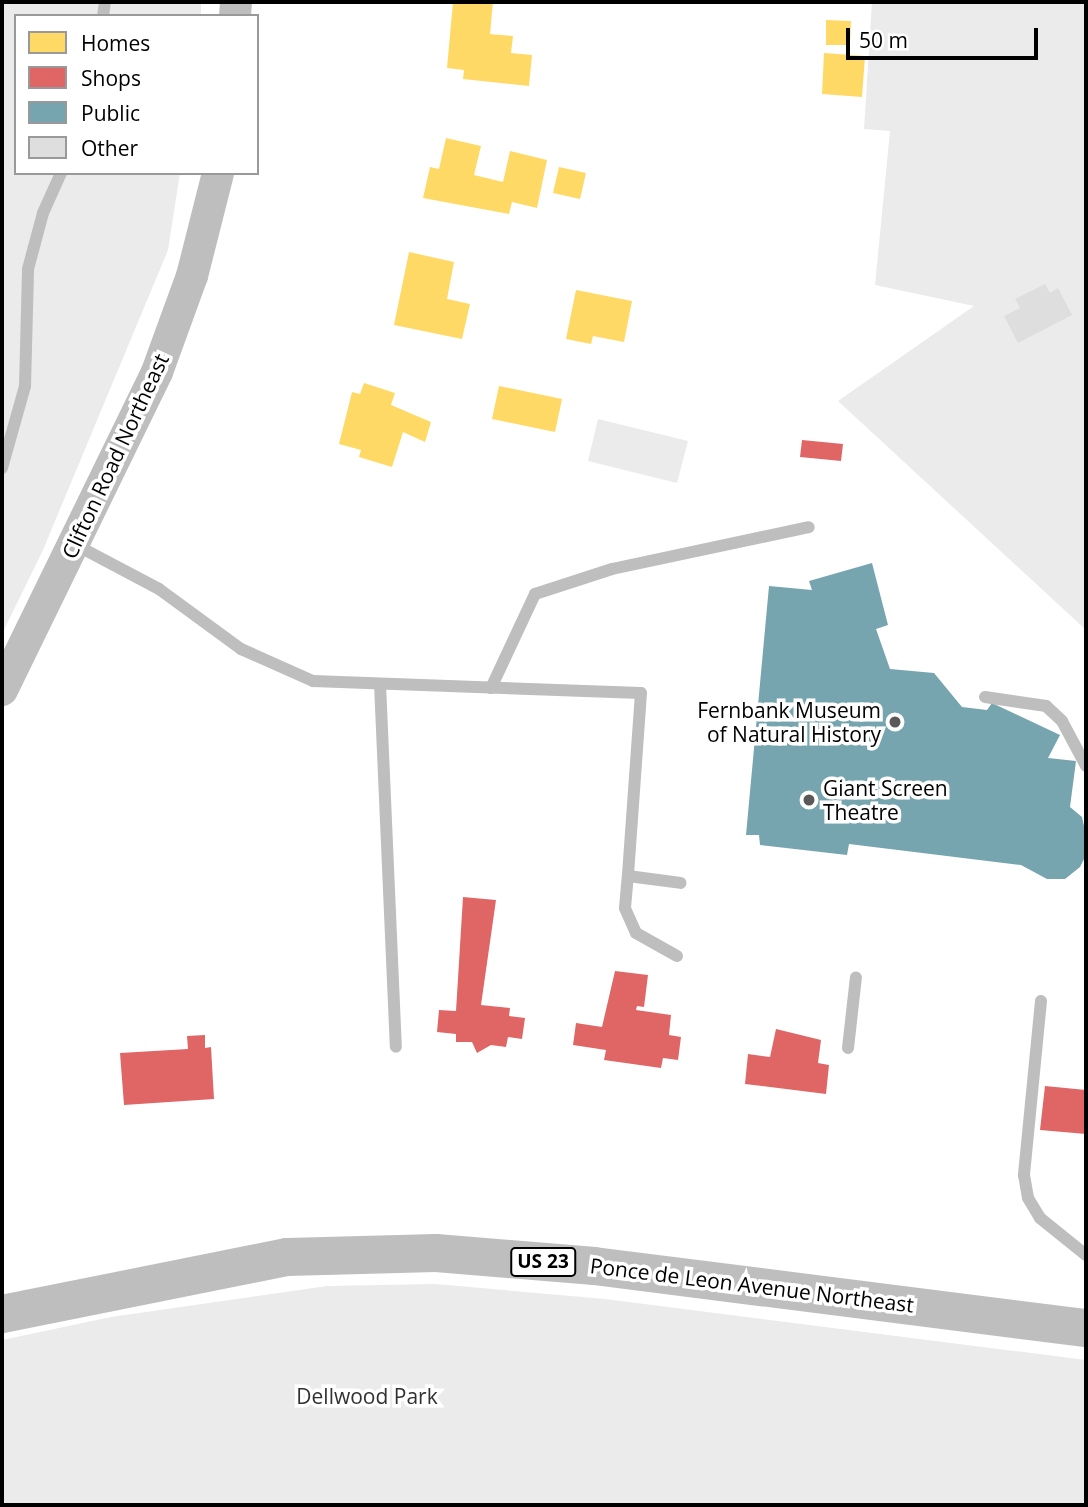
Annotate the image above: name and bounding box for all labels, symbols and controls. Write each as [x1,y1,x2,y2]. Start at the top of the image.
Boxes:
legend [14,14,259,175]
scale bar [850,14,1042,58]
text: 50 m [859,26,908,54]
text: Homes [81,29,150,57]
text: Shops [81,64,141,92]
text: Public [81,99,140,127]
text: Other [81,134,138,162]
street label: Clifton Road Northeast [56,350,174,562]
place label: Fernbank Museum of Natural History [697,697,881,747]
marker: Fernbank Museum of Natural History [887,714,903,730]
place label: Giant Screen Theatre [823,775,948,825]
marker: Giant Screen Theatre [801,792,817,808]
road number: US 23 [510,1246,576,1278]
street label: Ponce de Leon Avenue Northeast [589,1253,915,1317]
park label: Dellwood Park [296,1383,438,1409]

